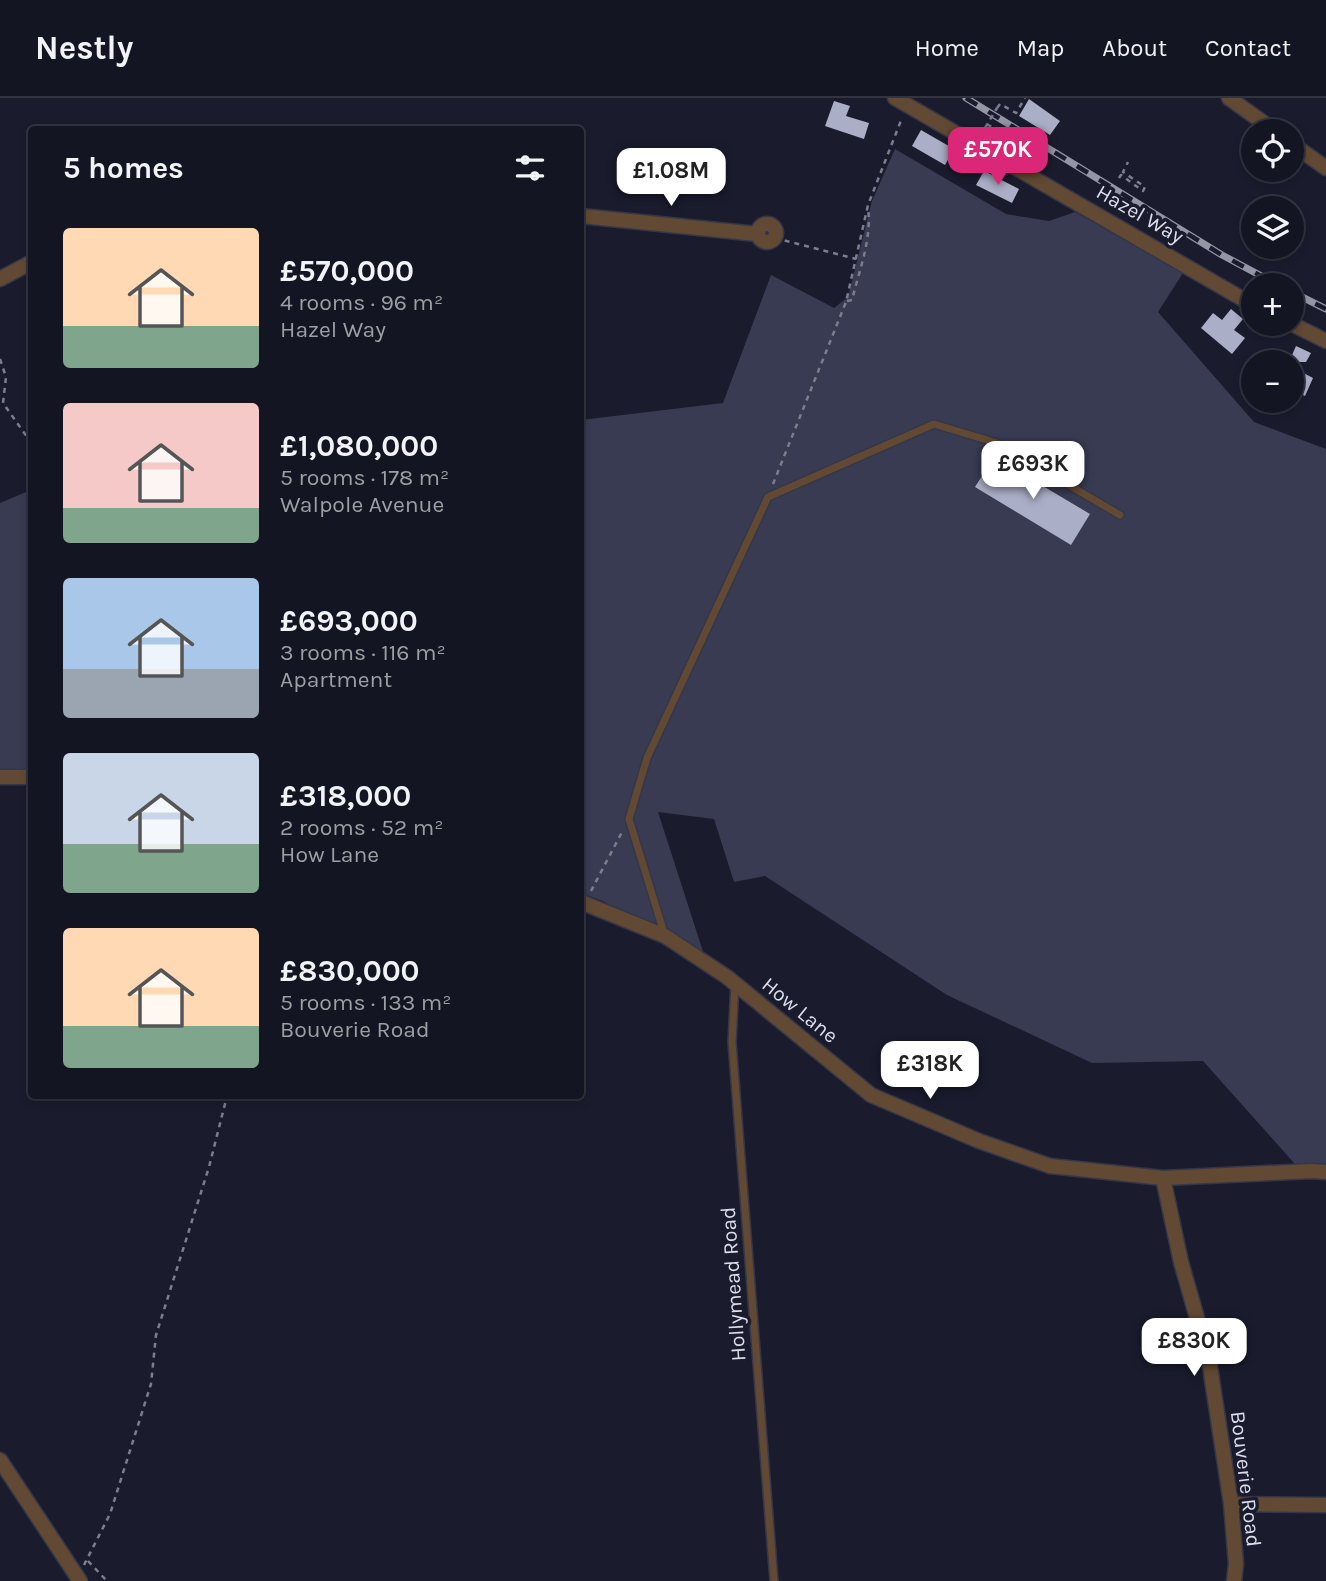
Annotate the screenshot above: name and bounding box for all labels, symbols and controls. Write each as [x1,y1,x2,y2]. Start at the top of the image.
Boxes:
text: Nestly [35,29,133,67]
text: Home [915,34,979,62]
text: Map [1017,34,1064,62]
text: About [1102,34,1167,62]
text: Contact [1205,34,1291,62]
map controls [1241,119,1304,413]
button: locate [1241,119,1304,182]
pin: £570K [949,127,1047,187]
text: £570K [964,136,1032,163]
pin: £1.08M [614,148,728,208]
icon: filters [511,149,549,187]
text: 5 homes [63,150,184,186]
text: £1.08M [633,157,709,184]
street label: Hazel Way [1092,179,1188,249]
button: layers [1241,196,1304,259]
text: £570,000 [280,253,414,289]
icon: home [119,256,203,340]
button: + [1241,273,1304,336]
text: 4 rooms · 96 m² [280,289,443,316]
text: Hazel Way [280,316,386,343]
button: − [1241,350,1304,413]
text: £1,080,000 [280,428,438,464]
icon: home [119,431,203,515]
pin: £693K [984,442,1082,501]
text: £693K [997,450,1069,477]
text: 5 rooms · 178 m² [280,464,449,491]
text: Walpole Avenue [280,491,444,518]
text: £693,000 [280,603,418,639]
icon: home [119,606,203,690]
text: 3 rooms · 116 m² [280,639,446,666]
text: Apartment [280,666,392,693]
text: £318,000 [280,778,411,814]
icon: home [119,781,203,865]
text: 2 rooms · 52 m² [280,814,443,841]
text: How Lane [280,841,379,868]
text: £830,000 [280,953,420,989]
icon: home [119,956,203,1040]
street label: How Lane [757,972,843,1048]
text: 5 rooms · 133 m² [280,989,452,1016]
text: Bouverie Road [280,1016,430,1043]
pin: £318K [881,1042,979,1101]
text: £318K [897,1050,963,1077]
street label: Hollymead Road [716,1206,750,1362]
pin: £830K [1145,1318,1243,1378]
text: £830K [1158,1327,1230,1354]
street label: Bouverie Road [1226,1410,1266,1548]

